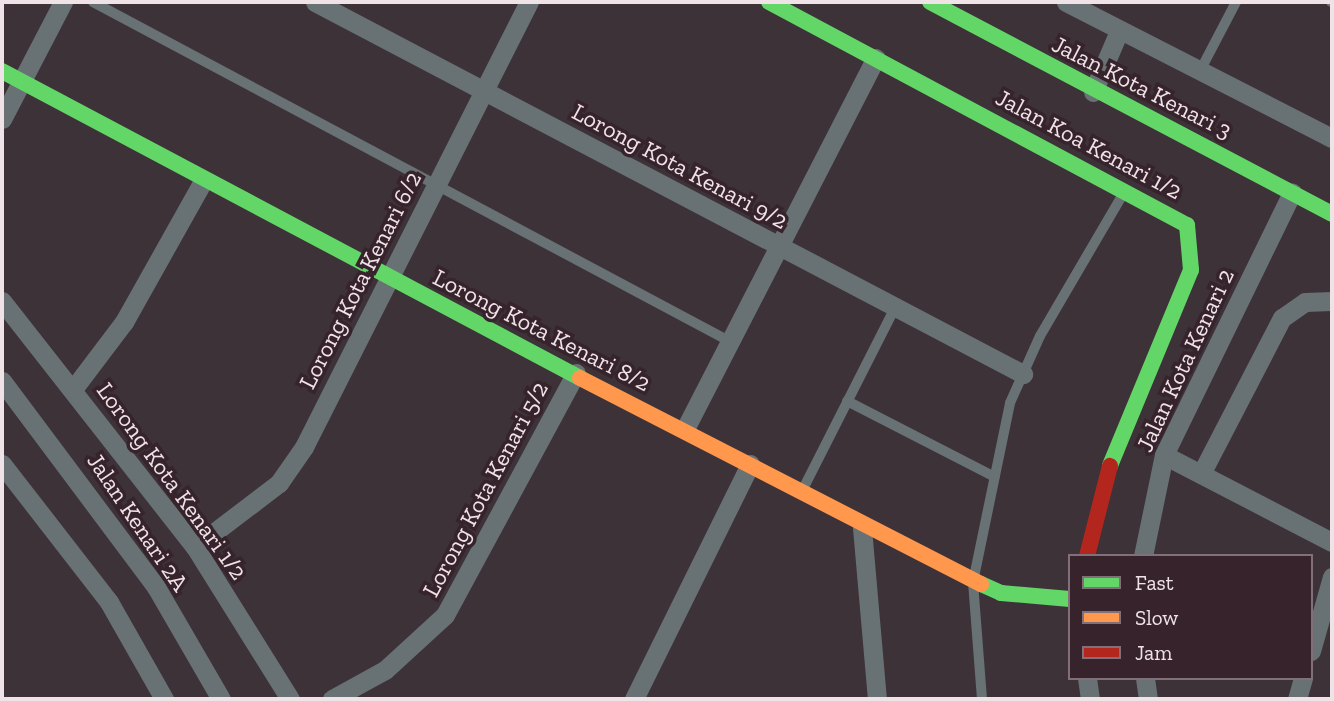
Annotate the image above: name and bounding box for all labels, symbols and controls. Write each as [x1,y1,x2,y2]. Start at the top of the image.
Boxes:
street label: Jalan Kota Kenari 3 [1047,29,1237,145]
street label: Jalan Koa Kenari 1/2 [991,83,1187,205]
street label: Lorong Kota Kenari 9/2 [567,97,793,235]
street label: Lorong Kota Kenari 6/2 [293,166,427,394]
street label: Lorong Kota Kenari 8/2 [428,263,656,397]
street label: Jalan Kota Kenari 2 [1130,264,1240,456]
street label: Lorong Kota Kenari 5/2 [416,376,554,602]
street label: Lorong Kota Kenari 1/2 [91,377,253,585]
street label: Jalan Kenari 2A [81,447,195,597]
legend [1068,554,1313,680]
text: Fast [1135,570,1174,595]
text: Slow [1135,605,1178,630]
text: Jam [1135,640,1172,665]

